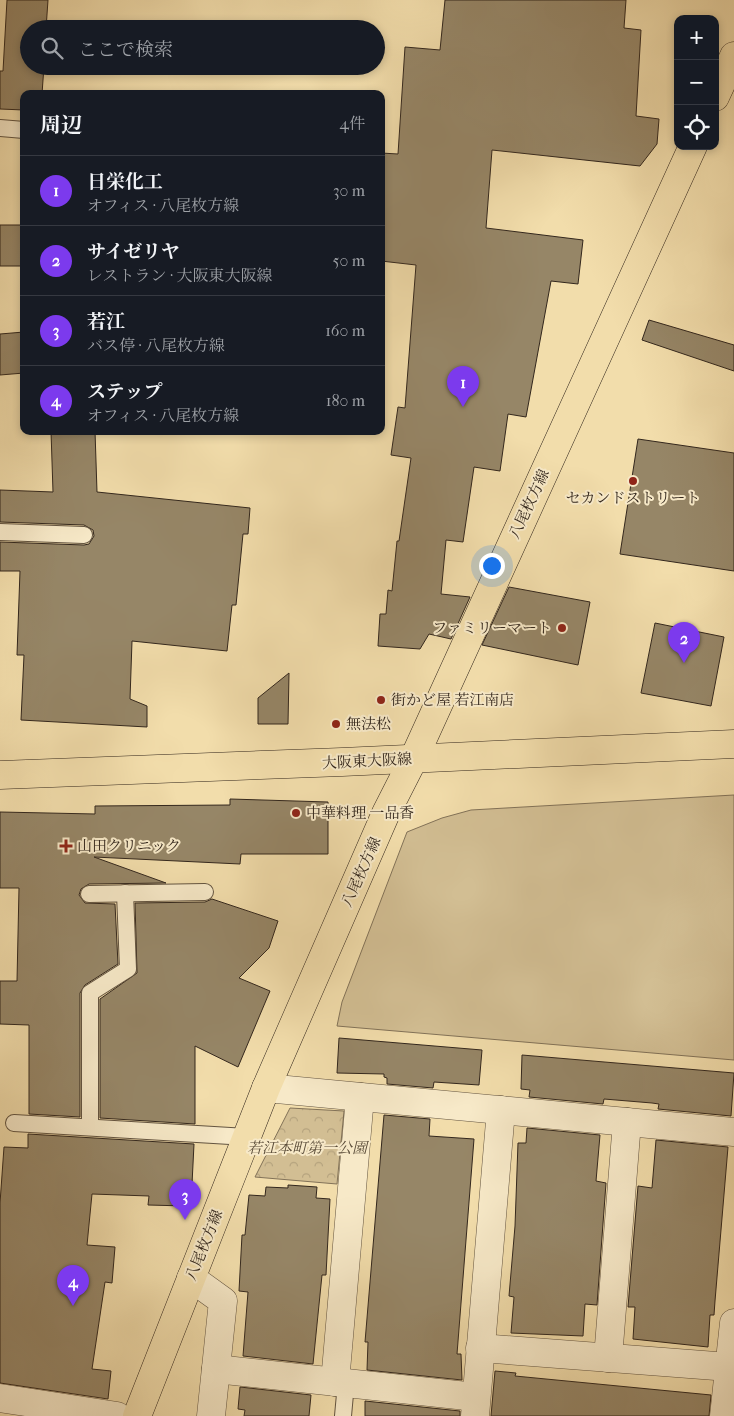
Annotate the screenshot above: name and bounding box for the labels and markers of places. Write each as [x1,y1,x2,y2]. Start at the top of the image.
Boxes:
pin: 1 [447,366,479,407]
marker: セカンドストリート [627,475,639,487]
place label: セカンドストリート [566,489,700,507]
place label: ファミリーマート [432,619,552,637]
marker: ファミリーマート [556,622,568,634]
pin: 2 [668,622,700,663]
place label: 街かど屋 若江南店 [391,691,514,709]
marker: 街かど屋 若江南店 [375,694,387,706]
place label: 無法松 [346,715,391,733]
marker: 無法松 [330,718,342,730]
place label: 中華料理 一品香 [306,804,414,822]
marker: 中華料理 一品香 [290,807,302,819]
place label: 山田クリニック [77,837,181,855]
marker: 山田クリニック [59,839,73,853]
pin: 3 [169,1179,201,1220]
pin: 4 [57,1265,89,1306]

